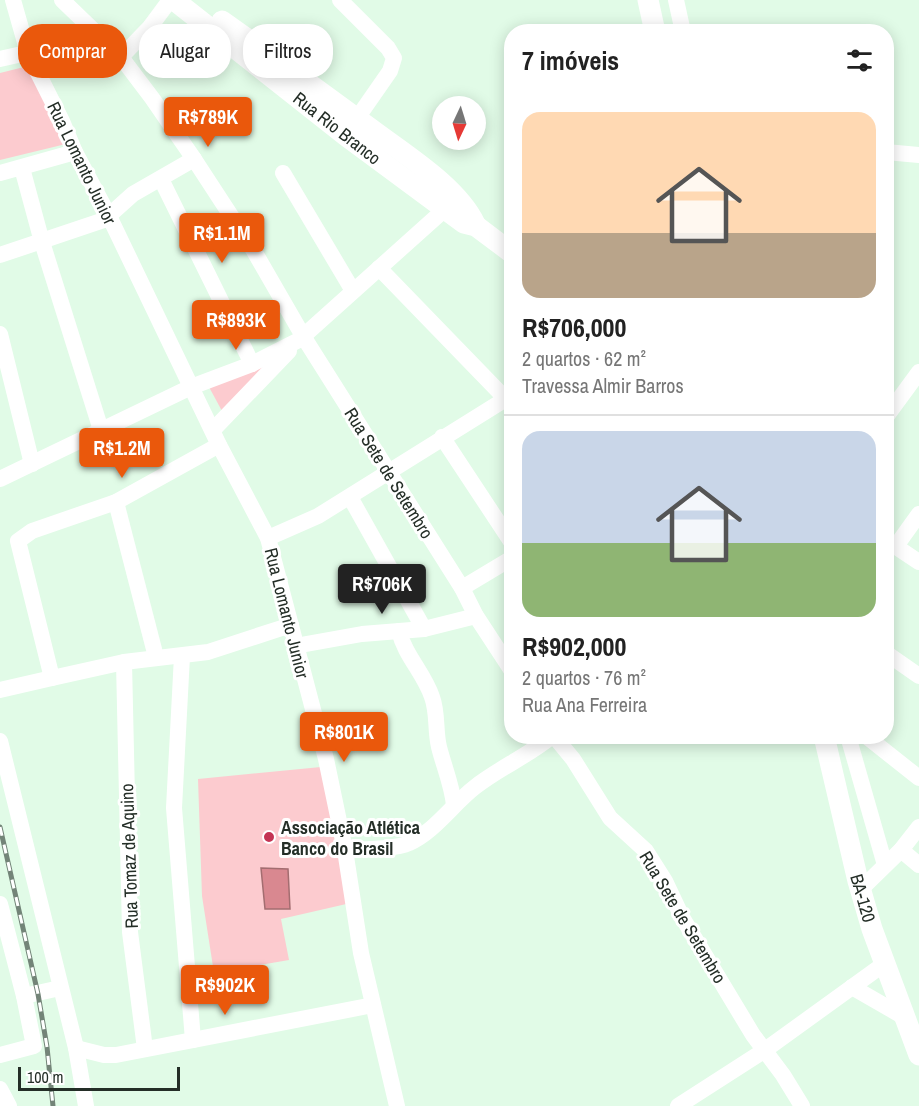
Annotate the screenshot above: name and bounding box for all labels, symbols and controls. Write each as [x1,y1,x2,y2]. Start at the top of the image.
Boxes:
chip: Comprar [18,24,127,78]
chip: Alugar [139,24,231,78]
chip: Filtros [243,24,333,78]
text: 7 imóveis [522,43,619,78]
icon: filters [843,44,876,77]
street label: Rua Rio Branco [288,86,386,170]
north arrow [432,96,486,150]
map controls [432,96,486,150]
street label: Rua Lomanto Junior [41,97,123,229]
pin: R$789K [159,97,257,148]
text: R$789K [178,103,238,130]
icon: home [645,151,753,259]
pin: R$1.1M [173,213,271,264]
text: R$1.1M [193,219,251,246]
pin: R$893K [187,300,285,351]
text: R$893K [206,306,266,333]
text: R$706,000 [522,310,626,345]
text: 2 quartos · 62 m² [522,345,646,372]
text: Travessa Almir Barros [522,372,684,399]
street label: Rua Sete de Setembro [339,403,439,543]
pin: R$1.2M [73,428,171,479]
text: R$1.2M [93,434,151,461]
icon: home [645,470,753,578]
street label: Rua Lomanto Junior [259,545,315,681]
pin: R$706K [333,564,431,615]
text: R$706K [352,570,412,597]
text: R$902,000 [522,629,626,664]
text: 2 quartos · 76 m² [522,664,646,691]
text: Rua Ana Ferreira [522,691,647,718]
pin: R$801K [295,712,393,763]
text: R$801K [314,718,374,745]
street label: Rua Tomaz de Aquino [114,783,144,929]
place label: Associação Atlética Banco do Brasil [281,815,421,861]
marker: Associação Atlética Banco do Brasil [262,830,276,844]
street label: Rua Sete de Setembro [634,846,732,988]
street label: BA-120 [844,871,882,925]
pin: R$902K [176,965,274,1016]
text: R$902K [195,971,255,998]
scale bar [18,1064,180,1092]
text: 100 m [27,1066,63,1088]

